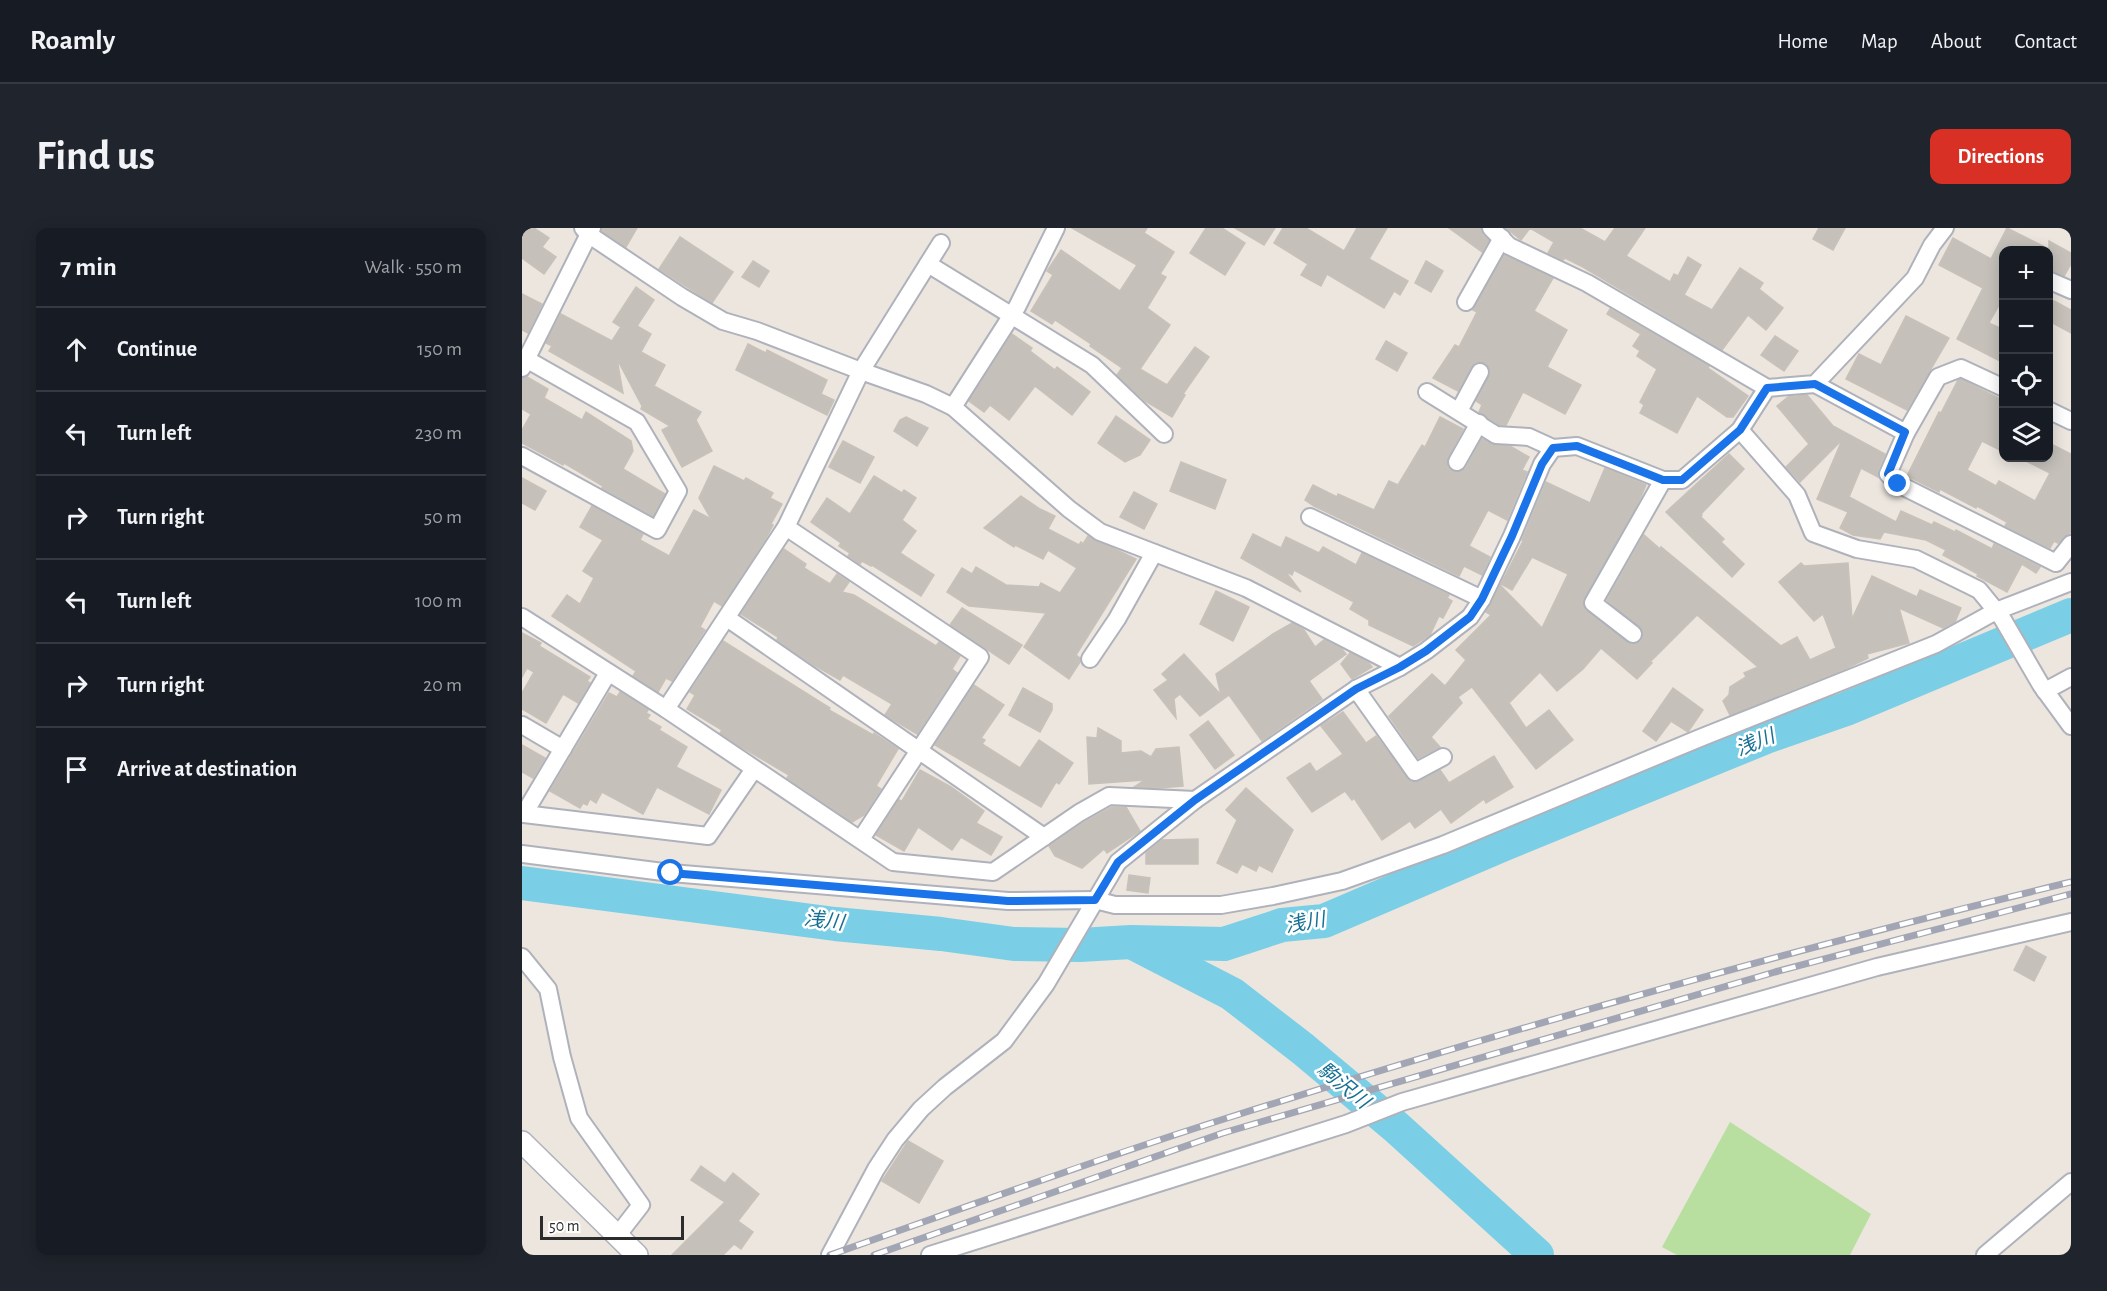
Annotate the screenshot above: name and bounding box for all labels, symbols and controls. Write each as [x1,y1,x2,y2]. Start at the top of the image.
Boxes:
text: Roamly [30,27,115,55]
text: Home [1777,31,1828,52]
text: Map [1861,31,1898,52]
text: About [1931,31,1981,52]
text: Contact [2014,31,2077,52]
button: Directions [1930,129,2071,184]
text: Find us [36,135,155,177]
map controls [1999,246,2053,462]
button: + [1999,246,2053,300]
text: 7 min [60,254,117,280]
text: Walk · 550 m [364,257,462,277]
button: − [1999,300,2053,354]
icon: ahead [60,333,93,366]
text: Continue [117,338,197,360]
text: 150 m [417,339,462,359]
button: locate [1999,354,2053,408]
button: layers [1999,408,2053,462]
icon: left [60,417,93,450]
text: Turn left [117,422,191,444]
text: 230 m [415,423,462,443]
route end [1884,470,1910,496]
icon: right [60,501,93,534]
text: Turn right [117,506,204,528]
text: 50 m [424,507,462,527]
icon: left [60,585,93,618]
text: Turn left [117,590,191,612]
text: 100 m [415,591,462,611]
icon: right [60,669,93,702]
text: Turn right [117,674,204,696]
text: 20 m [423,675,462,695]
water label: 浅川 [1733,724,1780,760]
icon: arrive [60,753,93,786]
text: Arrive at destination [117,758,297,780]
route start [657,859,683,885]
water label: 浅川 [803,908,847,934]
water label: 浅川 [1284,908,1329,936]
water label: 駒沢川 [1314,1058,1375,1114]
scale bar [540,1213,684,1240]
text: 50 m [549,1218,580,1234]

